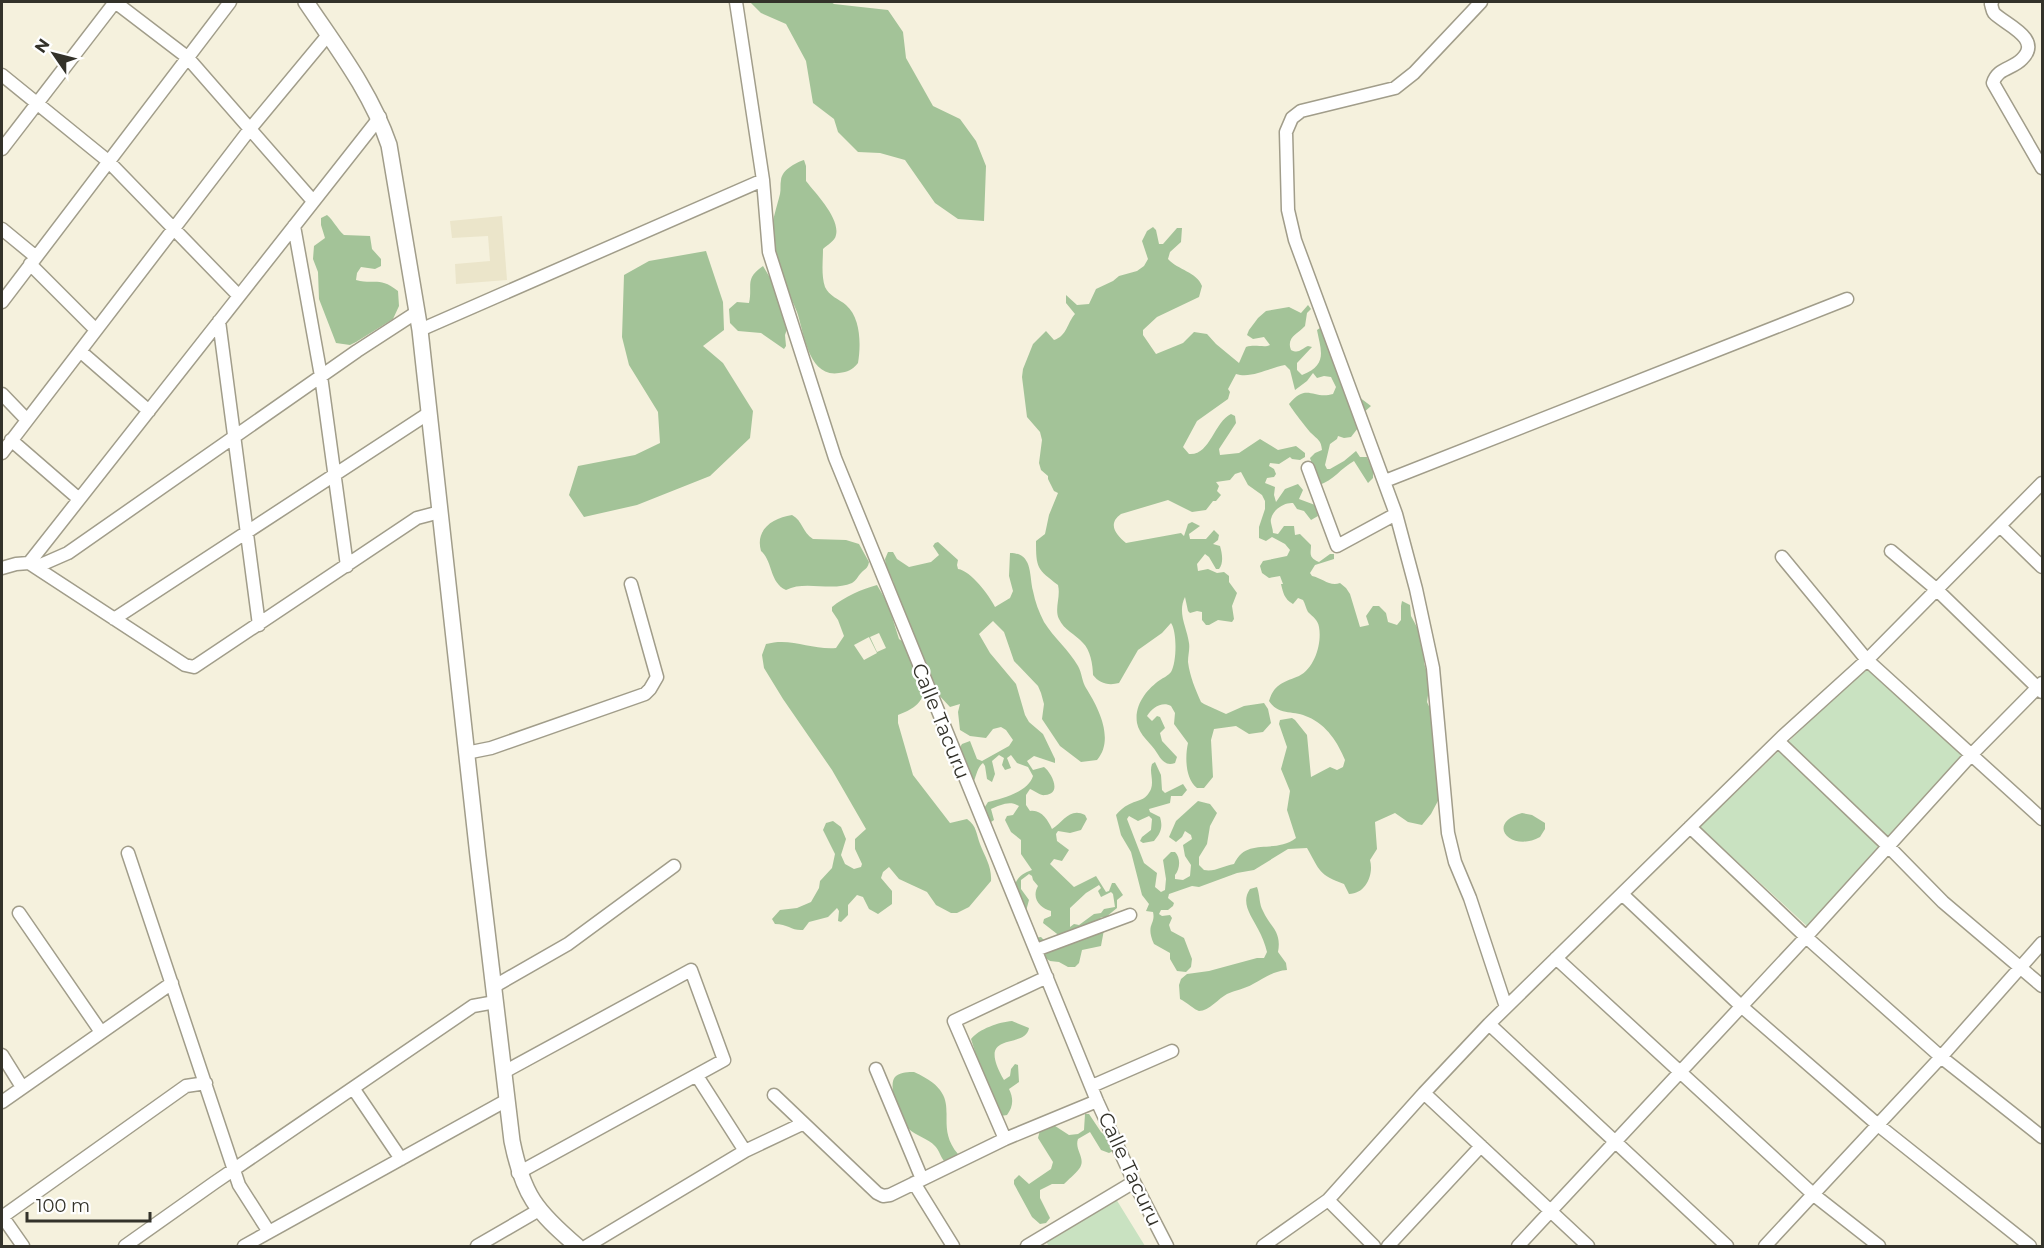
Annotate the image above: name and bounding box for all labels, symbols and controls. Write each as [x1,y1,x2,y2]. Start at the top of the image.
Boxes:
north arrow [24,24,84,84]
text: N [31,35,54,56]
street label: Calle Tacuru [907,660,975,782]
street label: Calle Tacuru [1093,1108,1167,1230]
scale bar [27,1185,150,1223]
text: 100 m [36,1195,90,1217]

